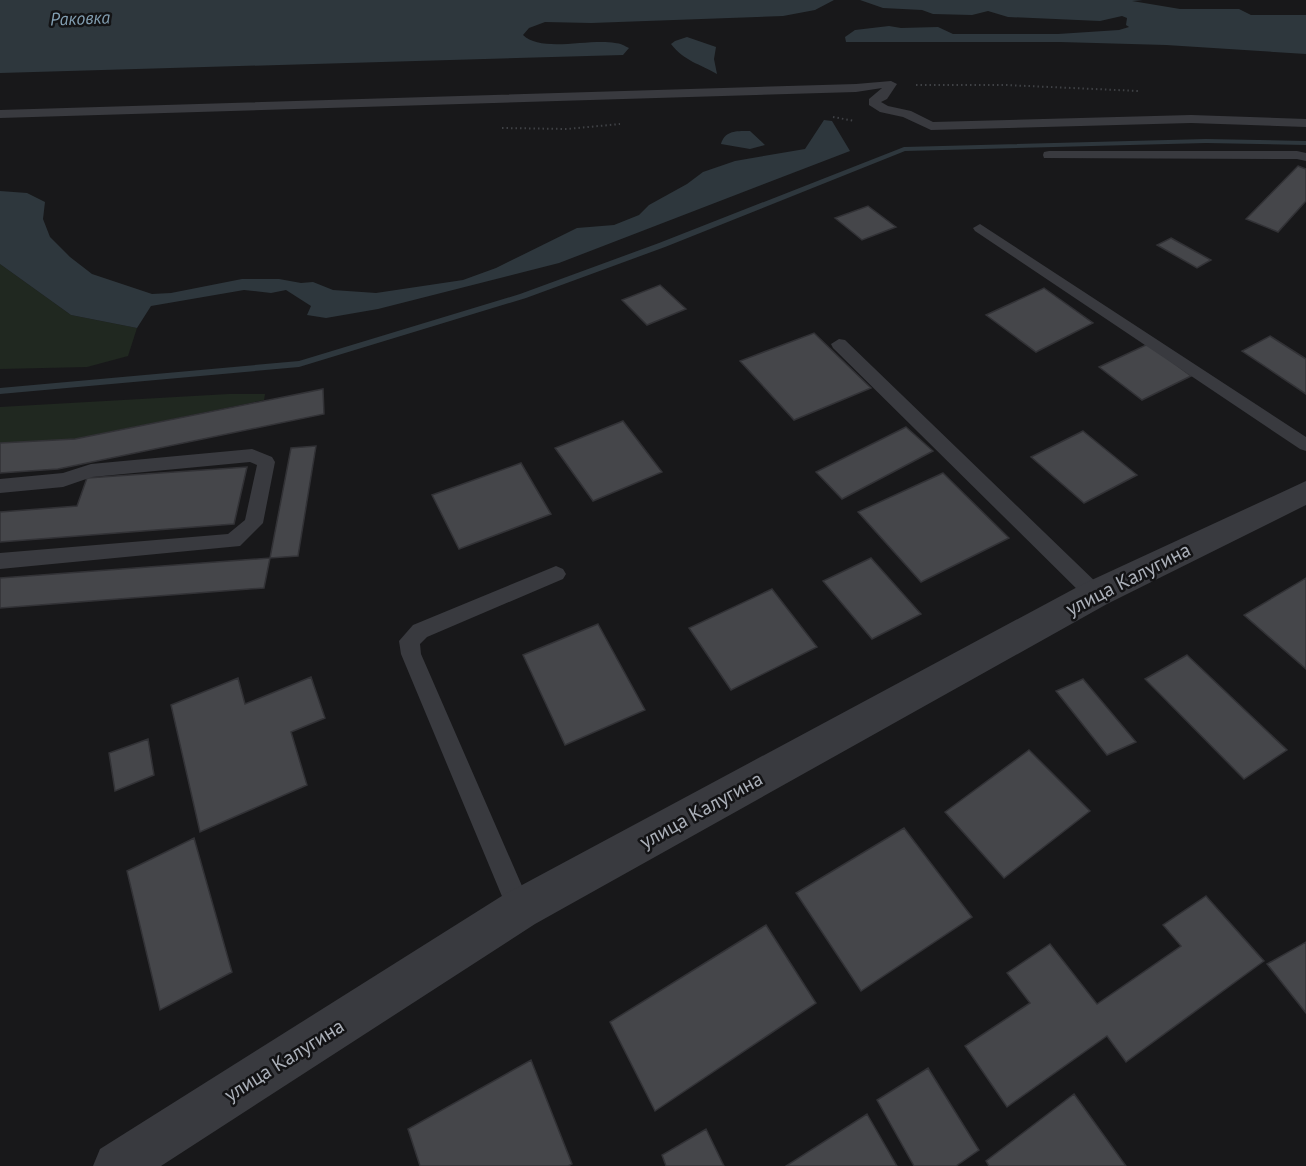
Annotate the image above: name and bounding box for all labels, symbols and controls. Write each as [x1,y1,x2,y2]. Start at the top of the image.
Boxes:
water label: Раковка [50,5,111,31]
street label: улица Калугина [1061,536,1195,622]
street label: улица Калугина [635,765,767,855]
street label: улица Калугина [219,1013,349,1107]

